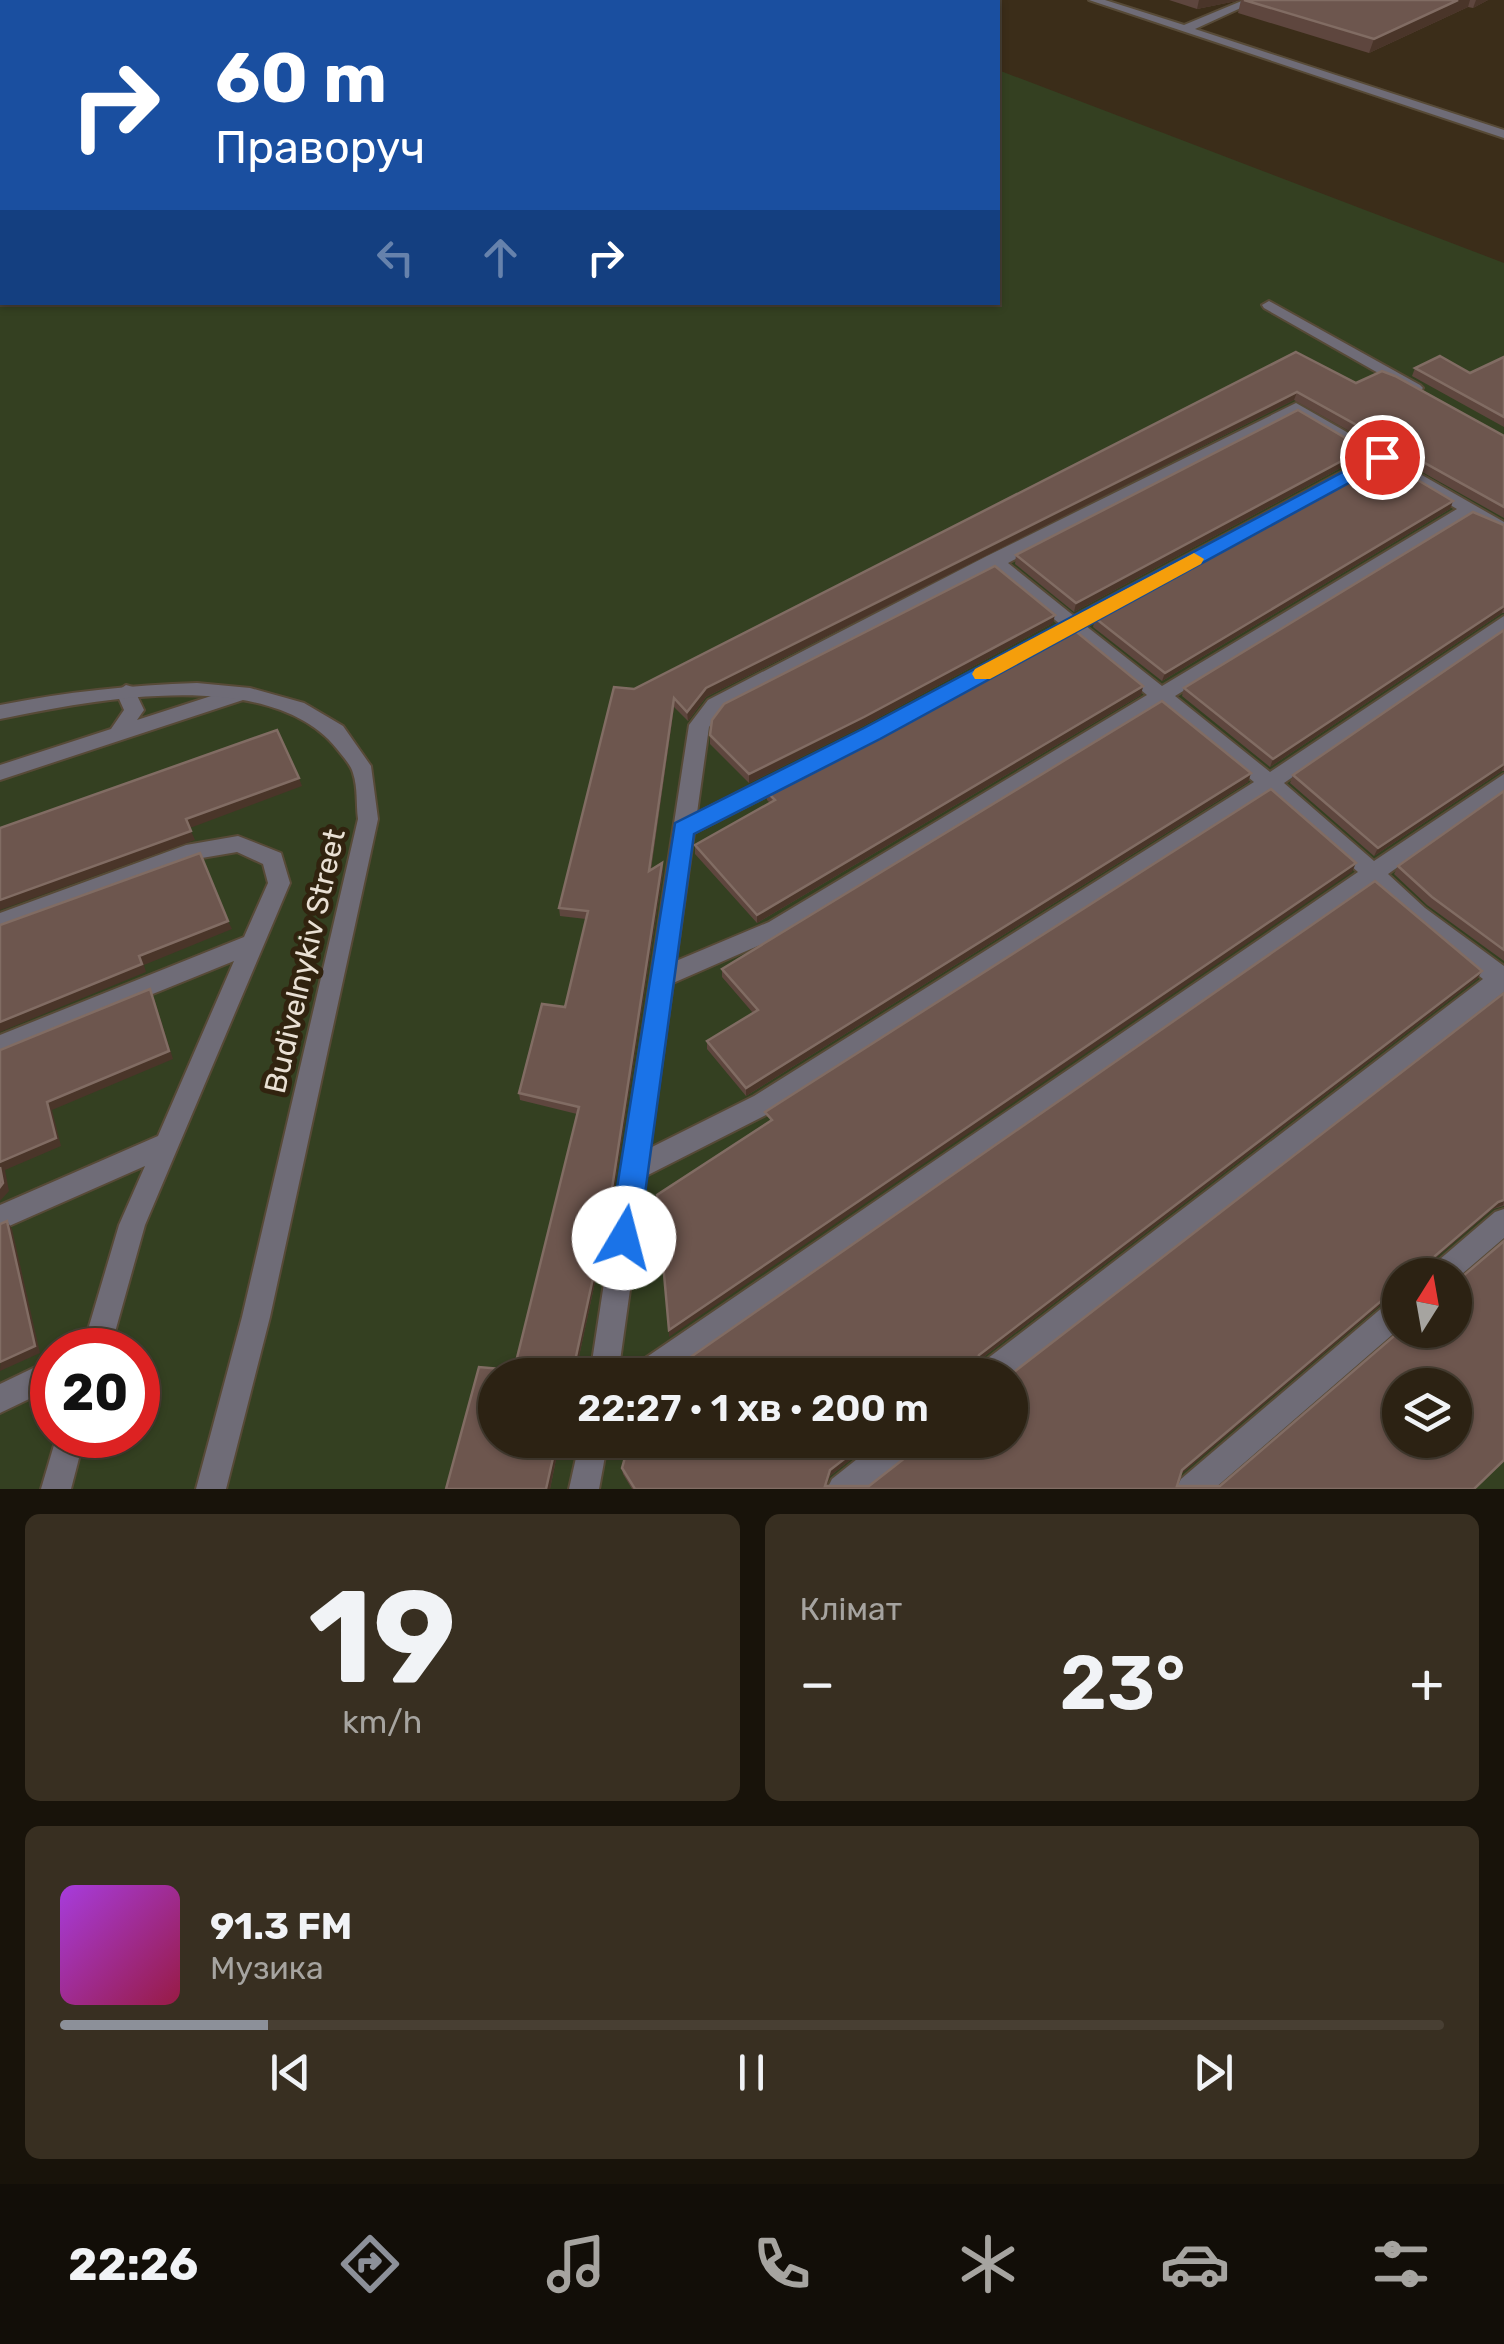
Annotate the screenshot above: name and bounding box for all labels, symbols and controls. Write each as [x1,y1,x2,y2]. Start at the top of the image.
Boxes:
text: 60 m [215,37,387,120]
icon: right [50,40,180,170]
text: Праворуч [215,121,425,174]
icon: left [368,230,423,285]
icon: ahead [473,230,528,285]
icon: right [578,230,633,285]
pin [1340,415,1425,500]
icon: arrive [1355,430,1410,485]
street label: Budivelnykiv Street [257,825,353,1097]
position arrow [572,1186,676,1290]
north arrow [1382,1258,1472,1348]
map controls [1382,1258,1472,1458]
speed limit sign: 20 [30,1328,160,1458]
button: layers [1382,1368,1472,1458]
text: 22:27 · 1 хв · 200 m [577,1385,929,1431]
text: 19 [308,1560,456,1715]
text: Клімат [800,1590,902,1628]
text: 23° [1059,1639,1186,1728]
text: − [800,1651,835,1716]
text: + [1410,1651,1444,1716]
text: km/h [342,1703,422,1741]
text: 91.3 FM [210,1903,352,1949]
text: Музика [210,1949,324,1987]
icon: previous [263,2045,318,2100]
icon: pause [724,2045,779,2100]
icon: next [1186,2045,1241,2100]
icon: directions [335,2229,405,2299]
icon: music [541,2229,611,2299]
icon: phone [747,2229,817,2299]
icon: climate [953,2229,1023,2299]
icon: car [1160,2229,1230,2299]
icon: filters [1366,2229,1436,2299]
text: 22:26 [68,2238,198,2291]

